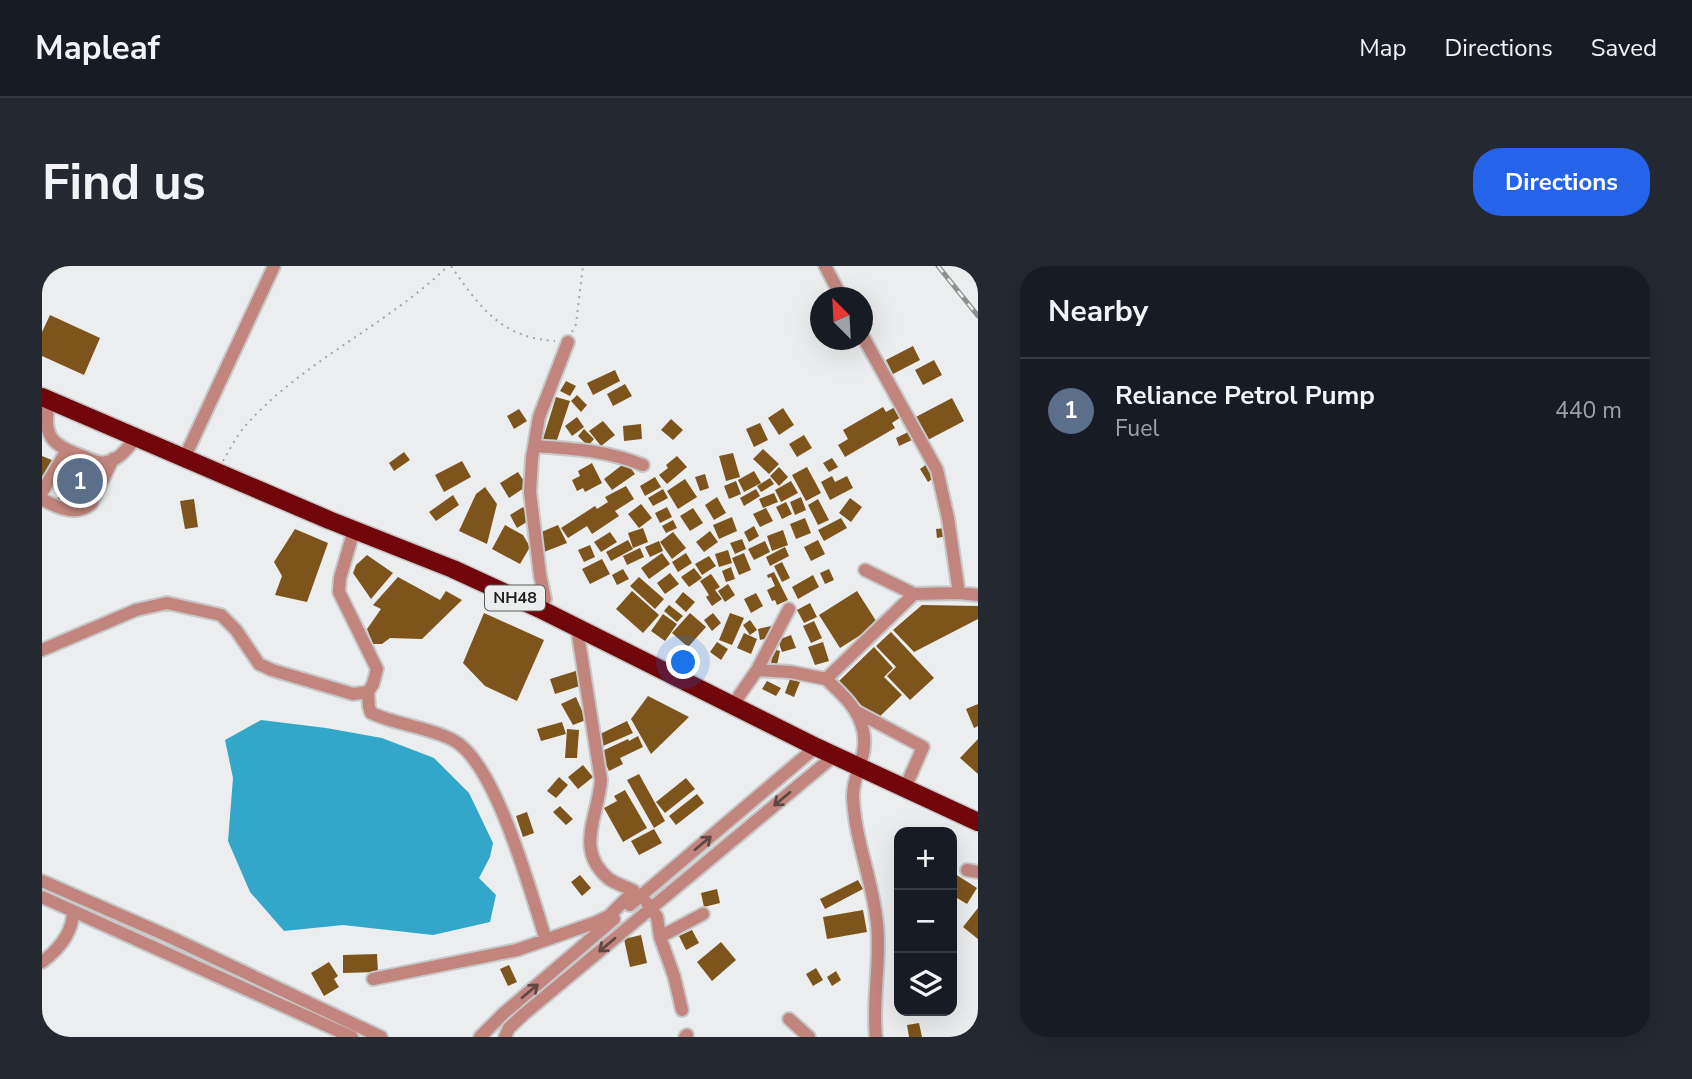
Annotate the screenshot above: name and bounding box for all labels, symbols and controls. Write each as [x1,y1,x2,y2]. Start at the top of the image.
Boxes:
text: Mapleaf [35,26,160,71]
text: Map [1359,32,1406,64]
text: Directions [1444,32,1553,64]
text: Saved [1591,32,1657,64]
button: Directions [1473,148,1650,216]
text: Find us [42,149,206,216]
north arrow [810,287,873,350]
text: Nearby [1048,291,1148,332]
text: Reliance Petrol Pump [1115,378,1375,413]
text: 1 [1064,395,1078,426]
text: 440 m [1555,395,1622,426]
text: Fuel [1115,413,1159,444]
pin: 1 [57,455,103,507]
road number: NH48 [485,586,545,610]
your location [666,645,700,679]
one-way arrow [773,791,791,807]
map controls [894,827,957,1016]
button: + [894,827,957,890]
one-way arrow [694,835,712,851]
button: − [894,890,957,953]
one-way arrow [598,937,616,953]
button: layers [894,953,957,1016]
one-way arrow [521,983,539,999]

